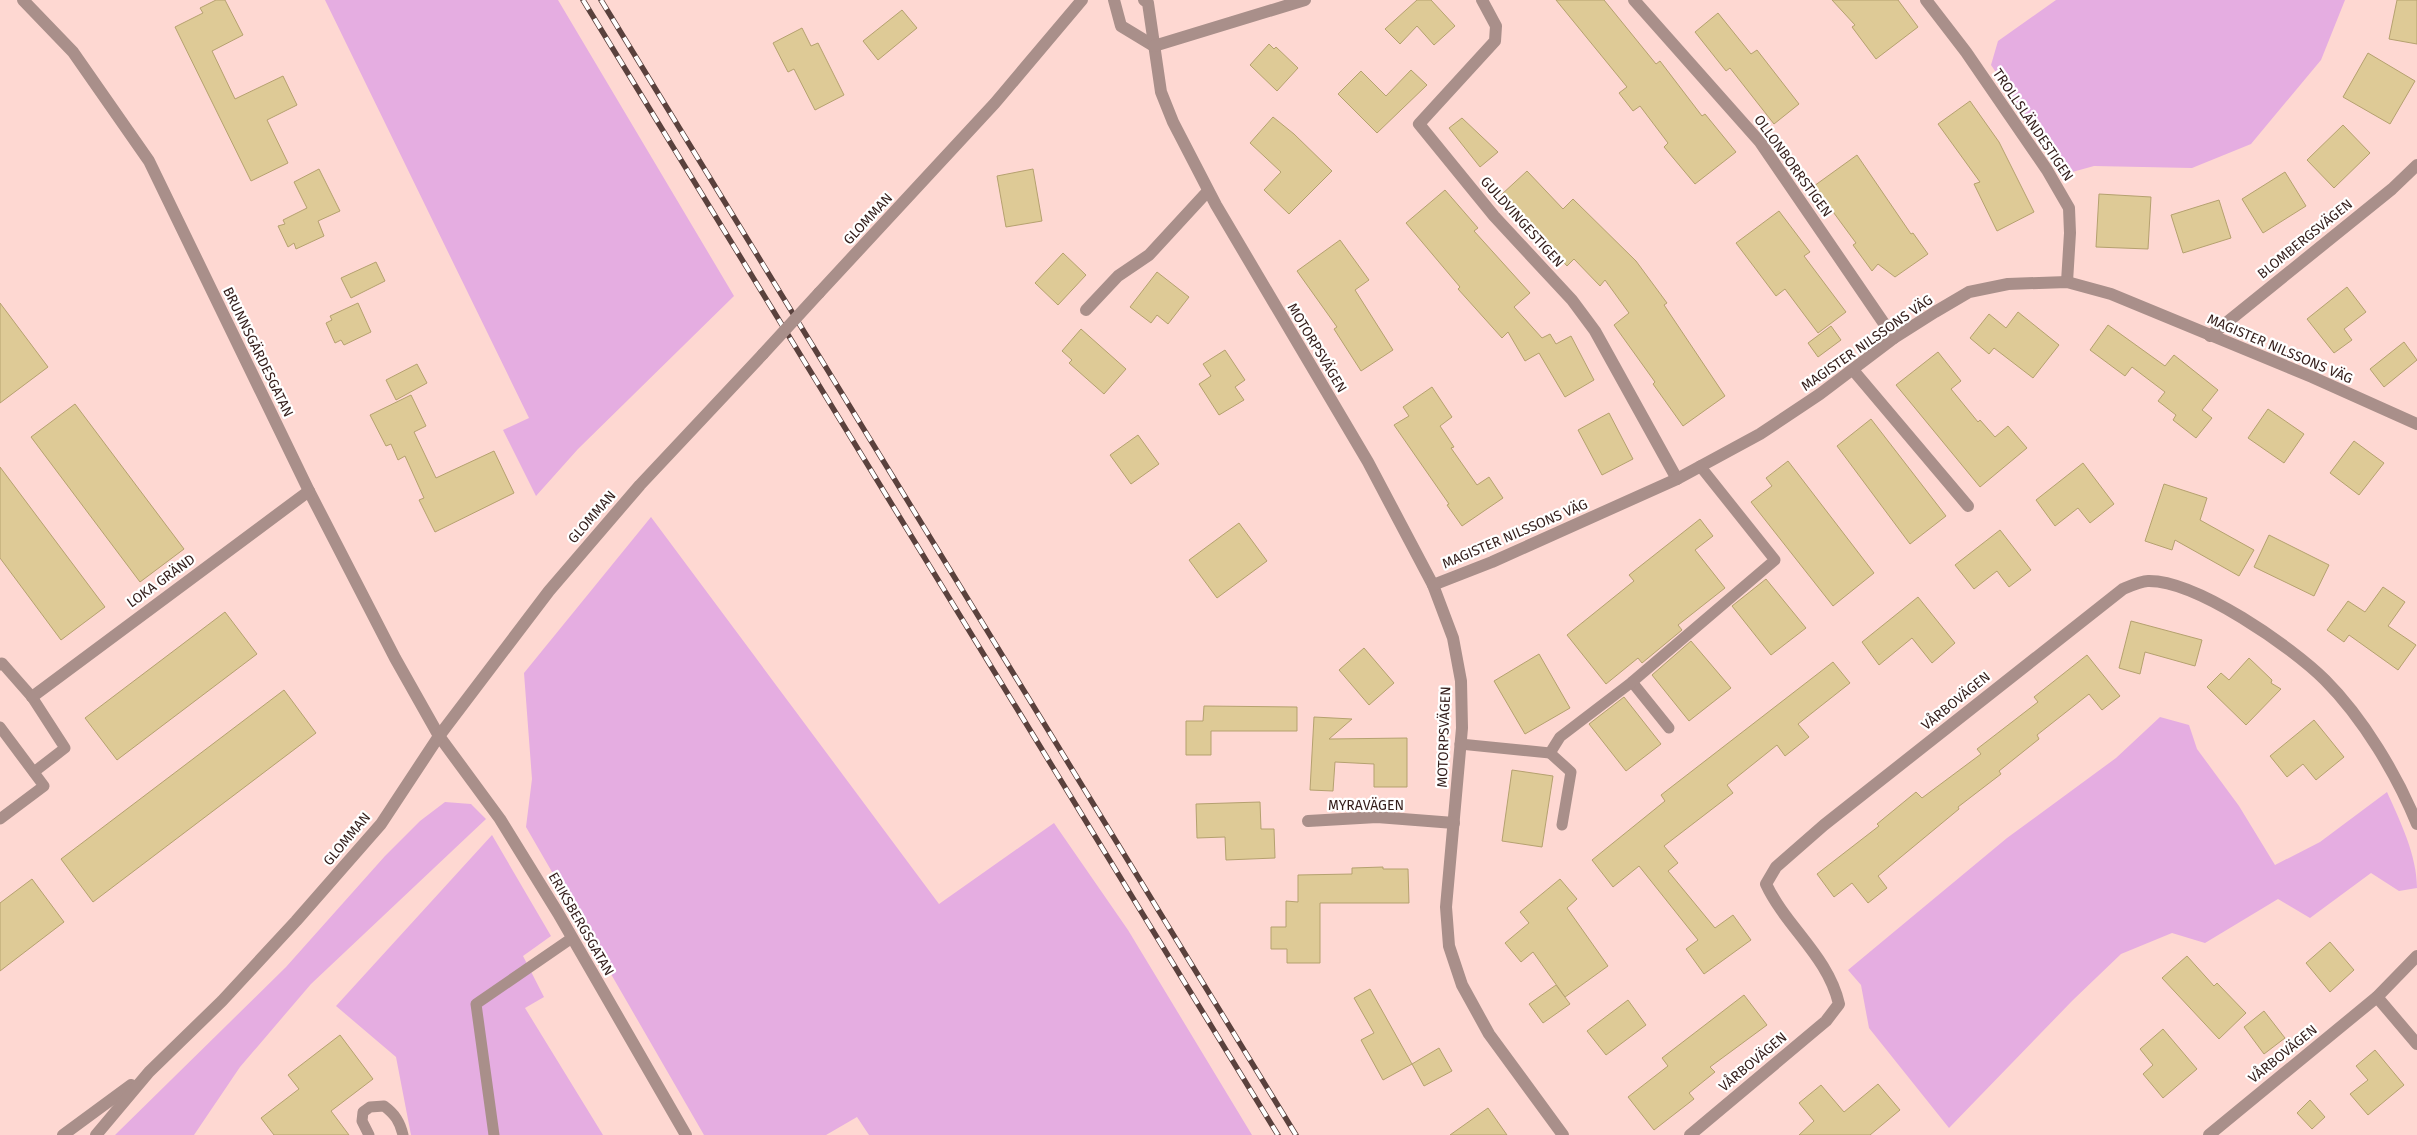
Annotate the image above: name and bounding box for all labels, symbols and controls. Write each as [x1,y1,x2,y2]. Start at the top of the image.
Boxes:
street label: TROLLSLÄNDESTIGEN [1989,65,2077,185]
street label: OLLONBORRSTIGEN [1750,112,1836,220]
street label: GULDVINGESTIGEN [1477,173,1567,271]
street label: GLOMMAN [840,190,896,248]
street label: BLOMBERGSVÄGEN [2254,196,2356,282]
street label: BRUNNSGÄRDESGATAN [219,284,297,420]
street label: MAGISTER NILSSONS VÄG [1798,291,1936,395]
street label: MOTORPSVÄGEN [1284,300,1350,396]
street label: MAGISTER NILSSONS VÄG [2205,311,2355,387]
street label: GLOMMAN [565,487,619,547]
street label: MAGISTER NILSSONS VÄG [1440,496,1590,572]
street label: LOKA GRÄND [124,551,198,611]
street label: VÅRBOVÄGEN [1918,667,1994,734]
street label: MOTORPSVÄGEN [1434,686,1454,788]
street label: MYRAVÄGEN [1328,797,1404,814]
street label: GLOMMAN [320,809,374,869]
street label: ERIKSBERGSGATAN [544,869,618,979]
street label: VÅRBOVÄGEN [2245,1020,2321,1087]
street label: VÅRBOVÄGEN [1715,1028,1790,1095]

